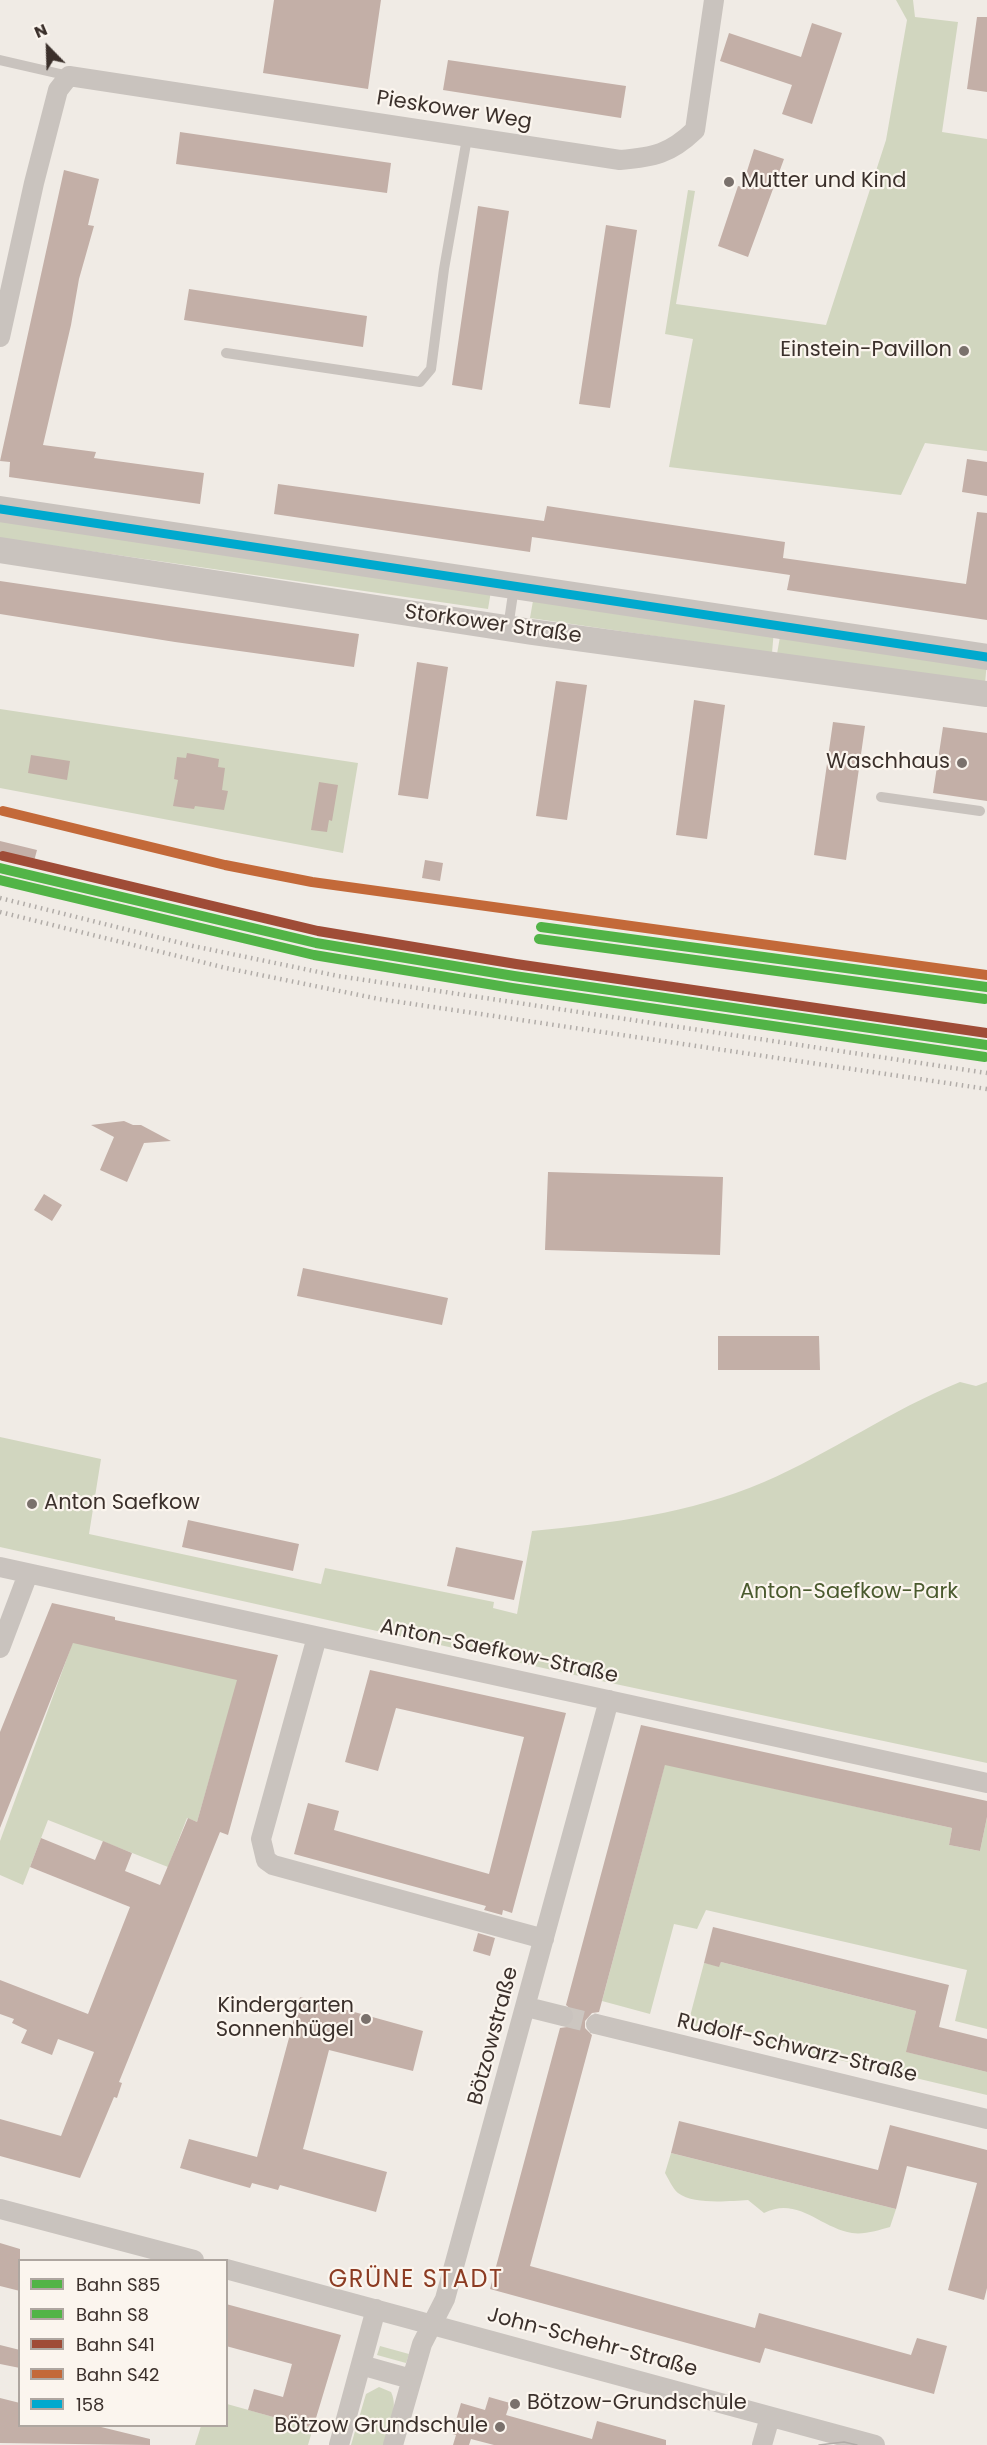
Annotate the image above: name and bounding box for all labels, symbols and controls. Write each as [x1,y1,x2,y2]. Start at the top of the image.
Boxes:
north arrow [18,18,78,78]
text: N [31,18,51,44]
street label: Pieskower Weg [375,86,533,136]
place label: Mutter und Kind [741,169,906,195]
marker: Mutter und Kind [722,175,736,189]
place label: Einstein-Pavillon [780,338,952,364]
marker: Einstein-Pavillon [957,344,971,358]
street label: Storkower Straße [403,600,583,650]
place label: Waschhaus [826,750,950,776]
marker: Waschhaus [955,756,969,770]
place label: Anton Saefkow [44,1491,200,1517]
marker: Anton Saefkow [25,1497,39,1511]
park label: Anton-Saefkow-Park [740,1580,958,1606]
street label: Anton-Saefkow-Straße [378,1614,620,1690]
street label: Bötzowstraße [463,1964,525,2108]
place label: Kindergarten Sonnenhügel [216,1994,354,2044]
street label: Rudolf-Schwarz-Straße [674,2009,920,2089]
marker: Kindergarten Sonnenhügel [359,2012,373,2026]
legend [18,2259,228,2427]
district label: GRÜNE STADT [329,2267,503,2295]
text: Bahn S85 [76,2272,160,2297]
text: Bahn S8 [76,2302,149,2327]
street label: John-Schehr-Straße [484,2303,700,2383]
text: Bahn S41 [76,2332,155,2357]
text: Bahn S42 [76,2362,159,2387]
place label: Bötzow-Grundschule [527,2391,747,2417]
text: 158 [76,2392,104,2417]
marker: Bötzow-Grundschule [508,2397,522,2411]
place label: Bötzow Grundschule [274,2414,488,2440]
marker: Bötzow Grundschule [493,2420,507,2434]

